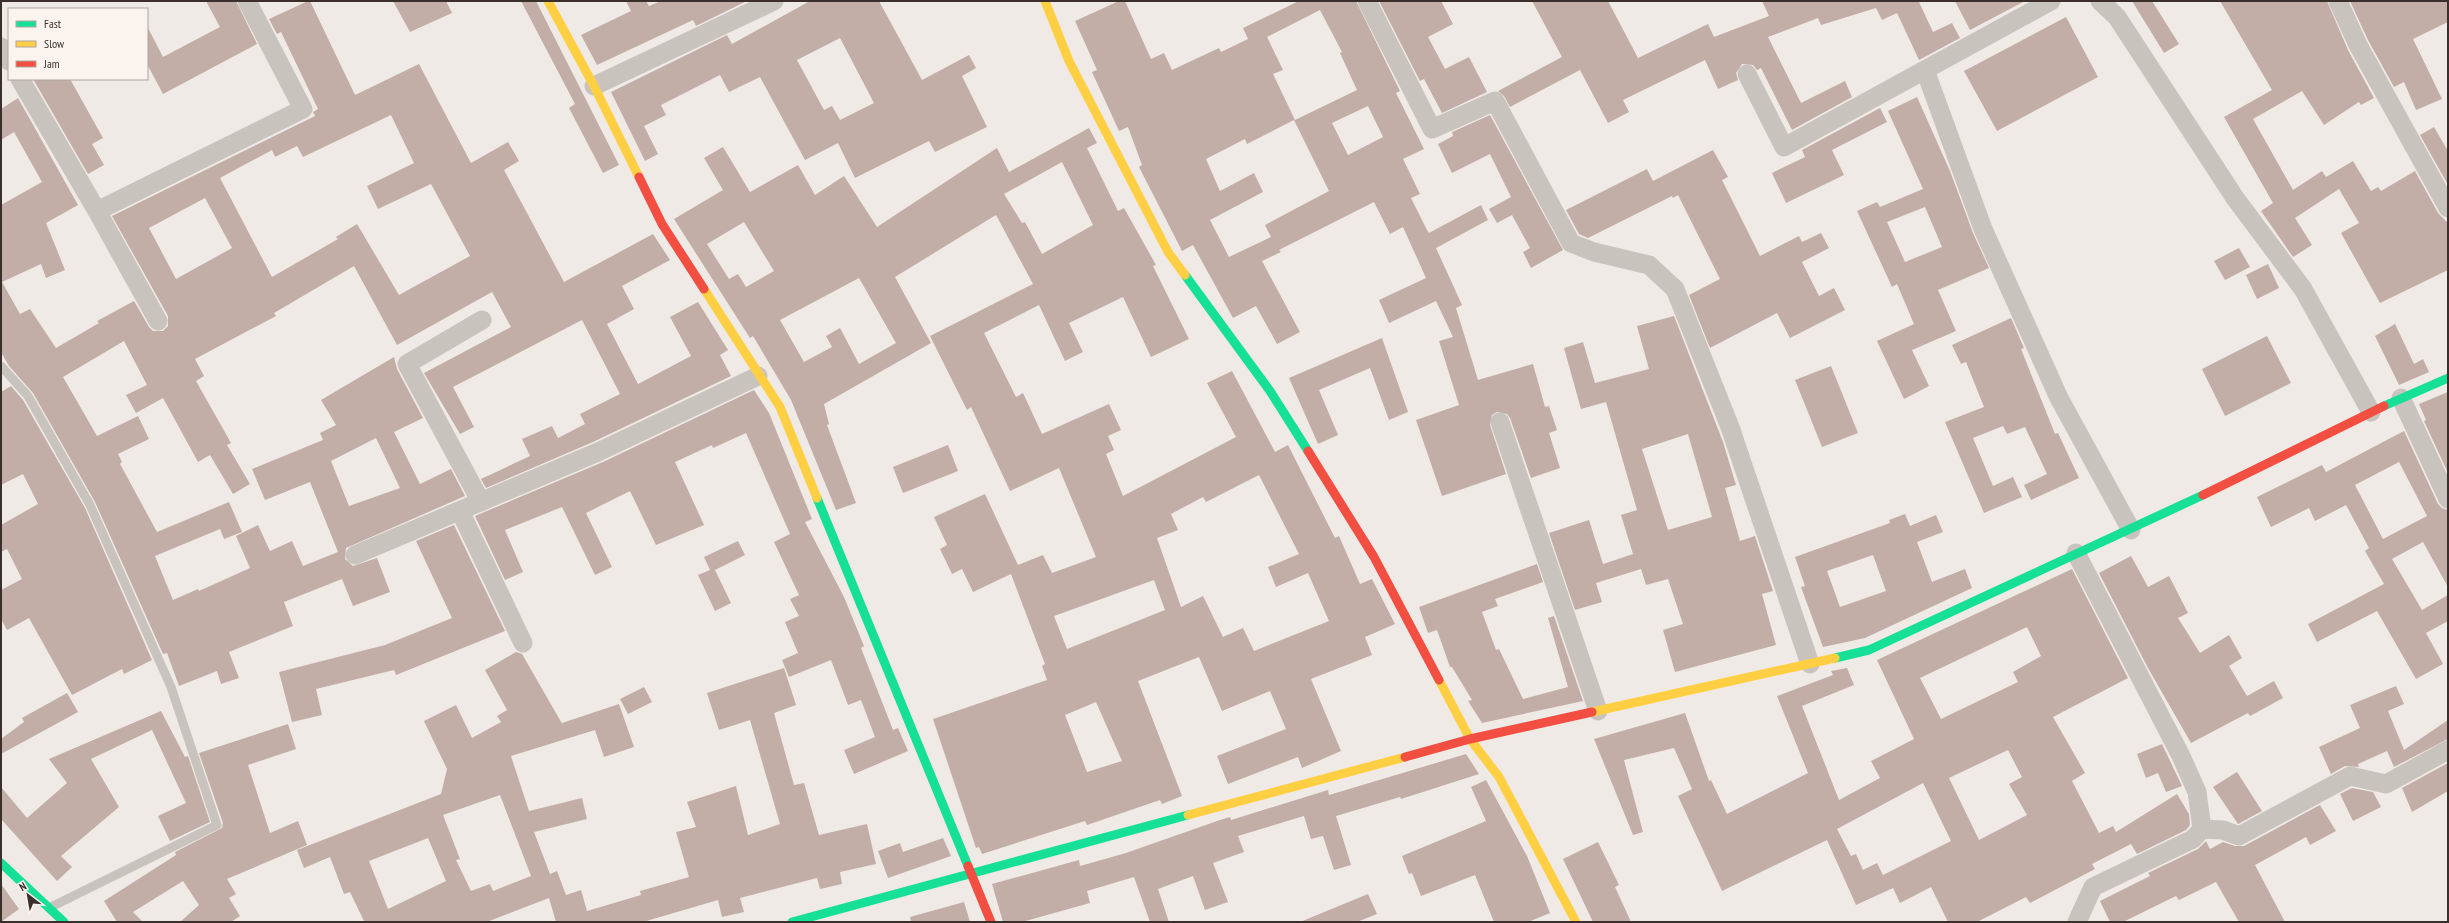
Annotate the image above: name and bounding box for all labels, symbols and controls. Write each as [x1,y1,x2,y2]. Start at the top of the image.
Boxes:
legend [8,8,148,80]
text: Fast [44,16,62,31]
text: Slow [44,36,65,51]
text: Jam [43,56,60,71]
north arrow [8,875,48,915]
text: N [17,879,29,894]

